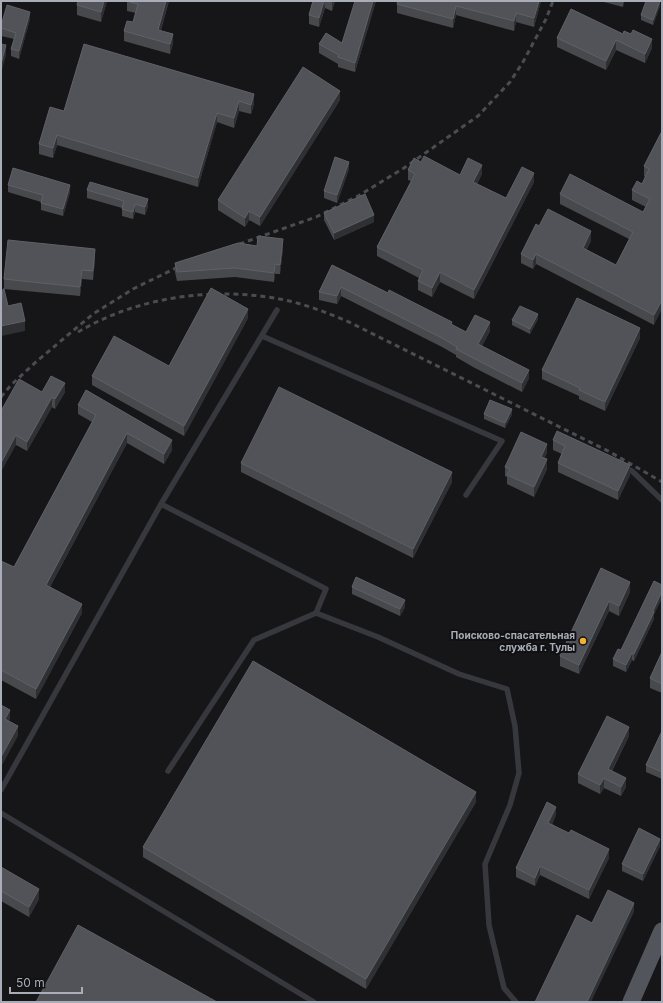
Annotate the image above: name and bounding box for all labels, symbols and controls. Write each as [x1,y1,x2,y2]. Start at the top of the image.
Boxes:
place label: Поисково-спасательная служба г. Тулы [451,629,575,654]
marker: Поисково-спасательная служба г. Тулы [578,636,588,646]
scale bar [10,969,82,995]
text: 50 m [16,975,45,990]

